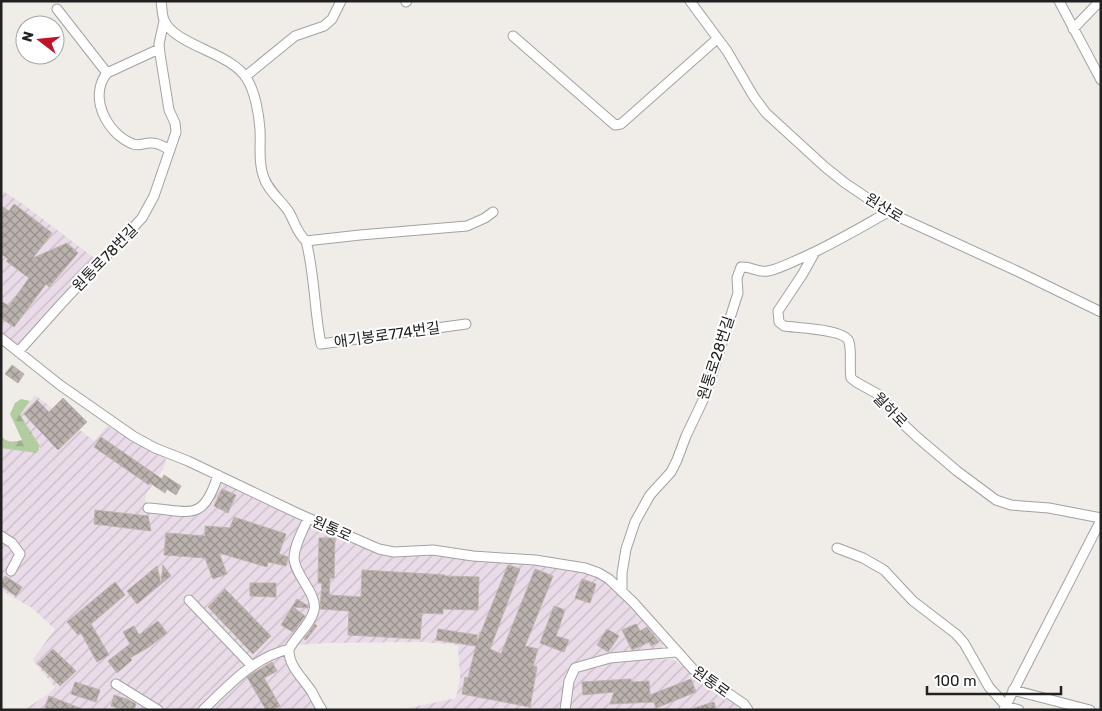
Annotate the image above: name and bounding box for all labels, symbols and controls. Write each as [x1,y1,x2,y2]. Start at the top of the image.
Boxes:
north arrow [15,15,65,65]
text: N [18,29,38,44]
street label: 원산로 [862,190,906,226]
street label: 원통로78번길 [69,221,141,295]
street label: 원통로28번길 [694,314,738,402]
street label: 애기봉로774번길 [333,319,441,351]
street label: 월하로 [869,389,911,431]
street label: 원통로 [309,512,355,546]
street label: 원통로 [689,663,733,701]
scale bar [927,664,1061,696]
text: 100 m [934,672,976,690]

